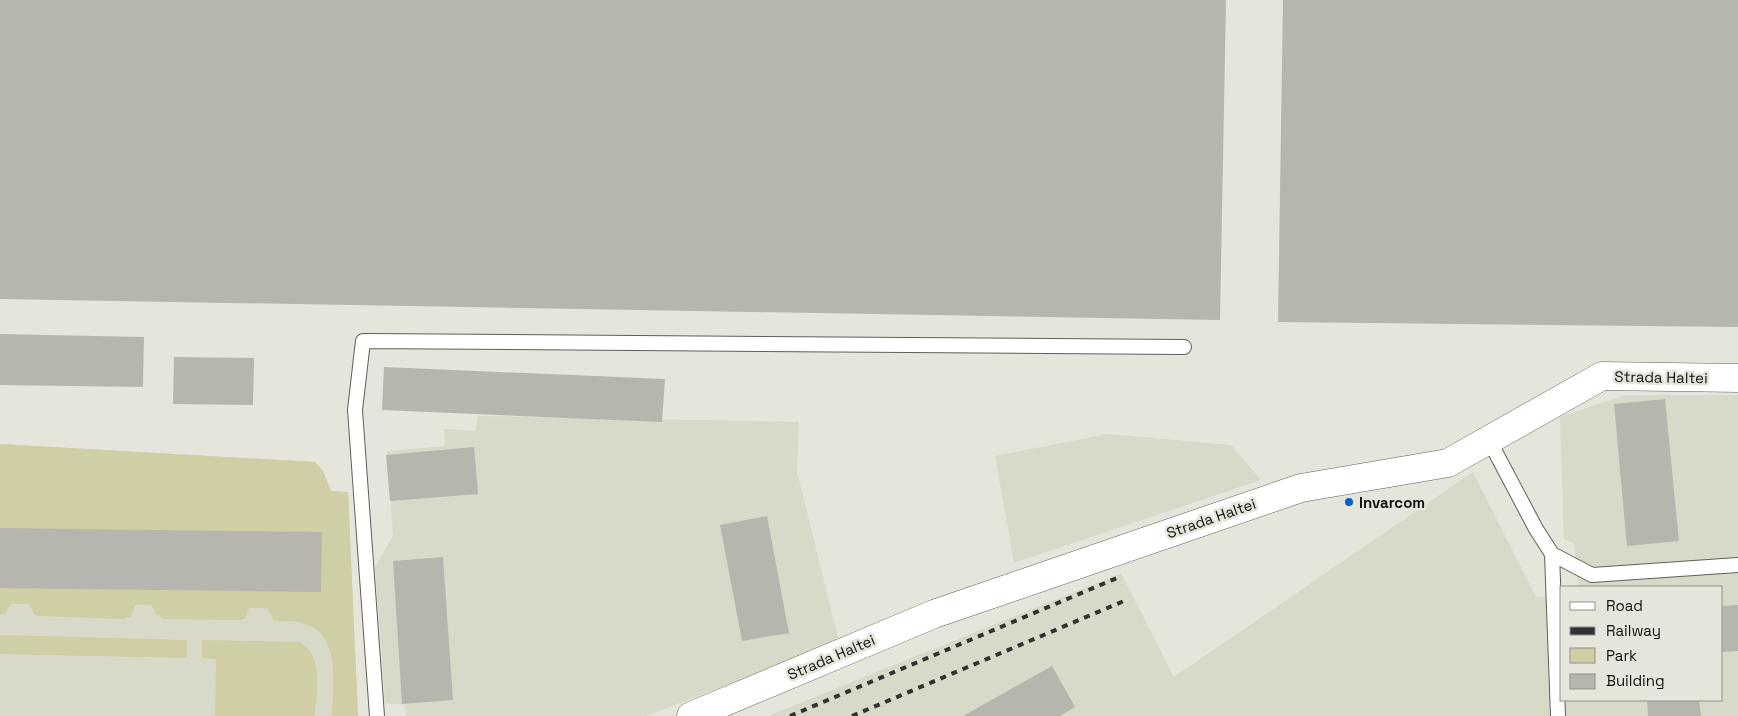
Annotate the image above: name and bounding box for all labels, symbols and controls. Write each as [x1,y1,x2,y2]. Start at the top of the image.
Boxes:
street label: Strada Haltei [1614,367,1708,387]
place label: Invarcom [1359,493,1425,512]
street label: Strada Haltei [1164,494,1258,542]
marker: Invarcom [1343,496,1355,508]
legend [1560,586,1723,701]
text: Road [1606,596,1643,615]
text: Railway [1606,621,1661,640]
street label: Strada Haltei [784,630,878,684]
text: Park [1606,646,1637,665]
text: Building [1606,671,1665,690]

